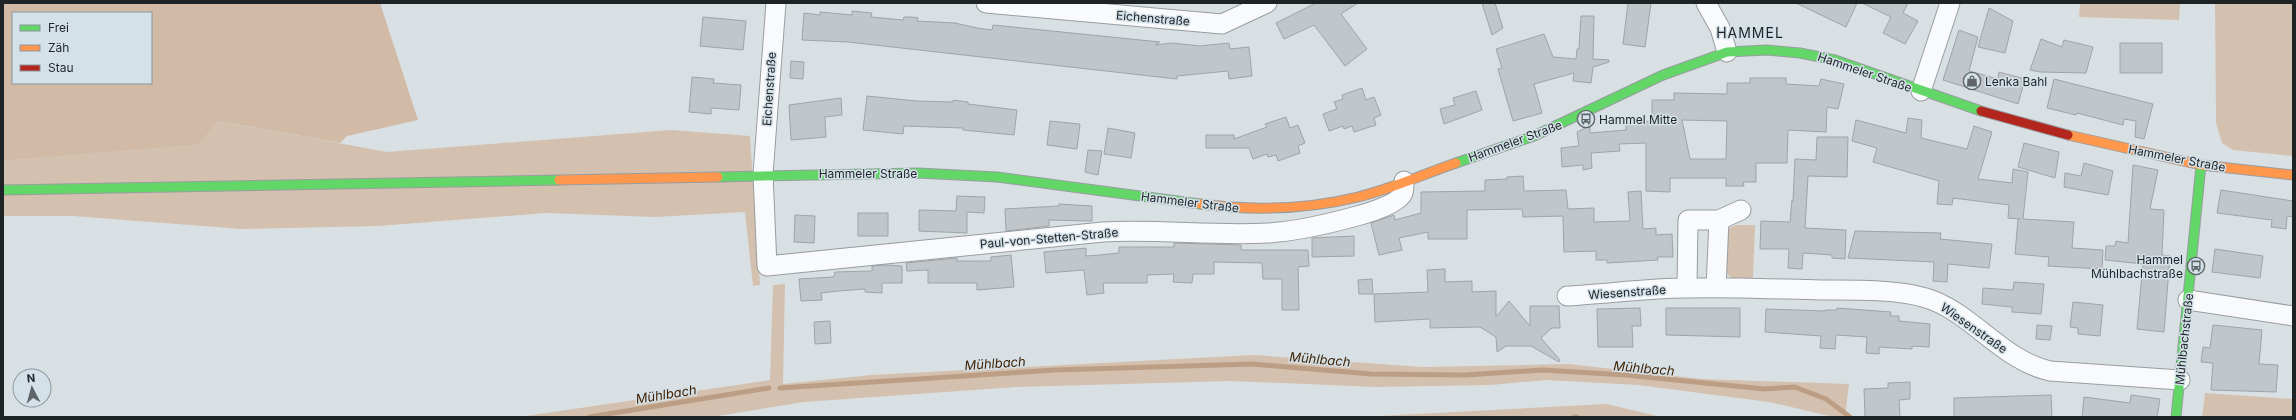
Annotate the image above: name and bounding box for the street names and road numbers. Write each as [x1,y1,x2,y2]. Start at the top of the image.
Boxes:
street label: Eichenstraße [1115,7,1191,29]
street label: Hammeler Straße [1816,49,1914,95]
street label: Eichenstraße [759,52,779,126]
street label: Hammeler Straße [1466,117,1564,165]
street label: Hammeler Straße [2127,141,2227,175]
street label: Hammeler Straße [819,166,917,181]
street label: Hammeler Straße [1140,189,1240,215]
street label: Paul-von-Stetten-Straße [979,224,1119,252]
street label: Wiesenstraße [1588,282,1666,302]
street label: Mühlbachstraße [2172,292,2196,386]
street label: Wiesenstraße [1938,299,2010,357]

